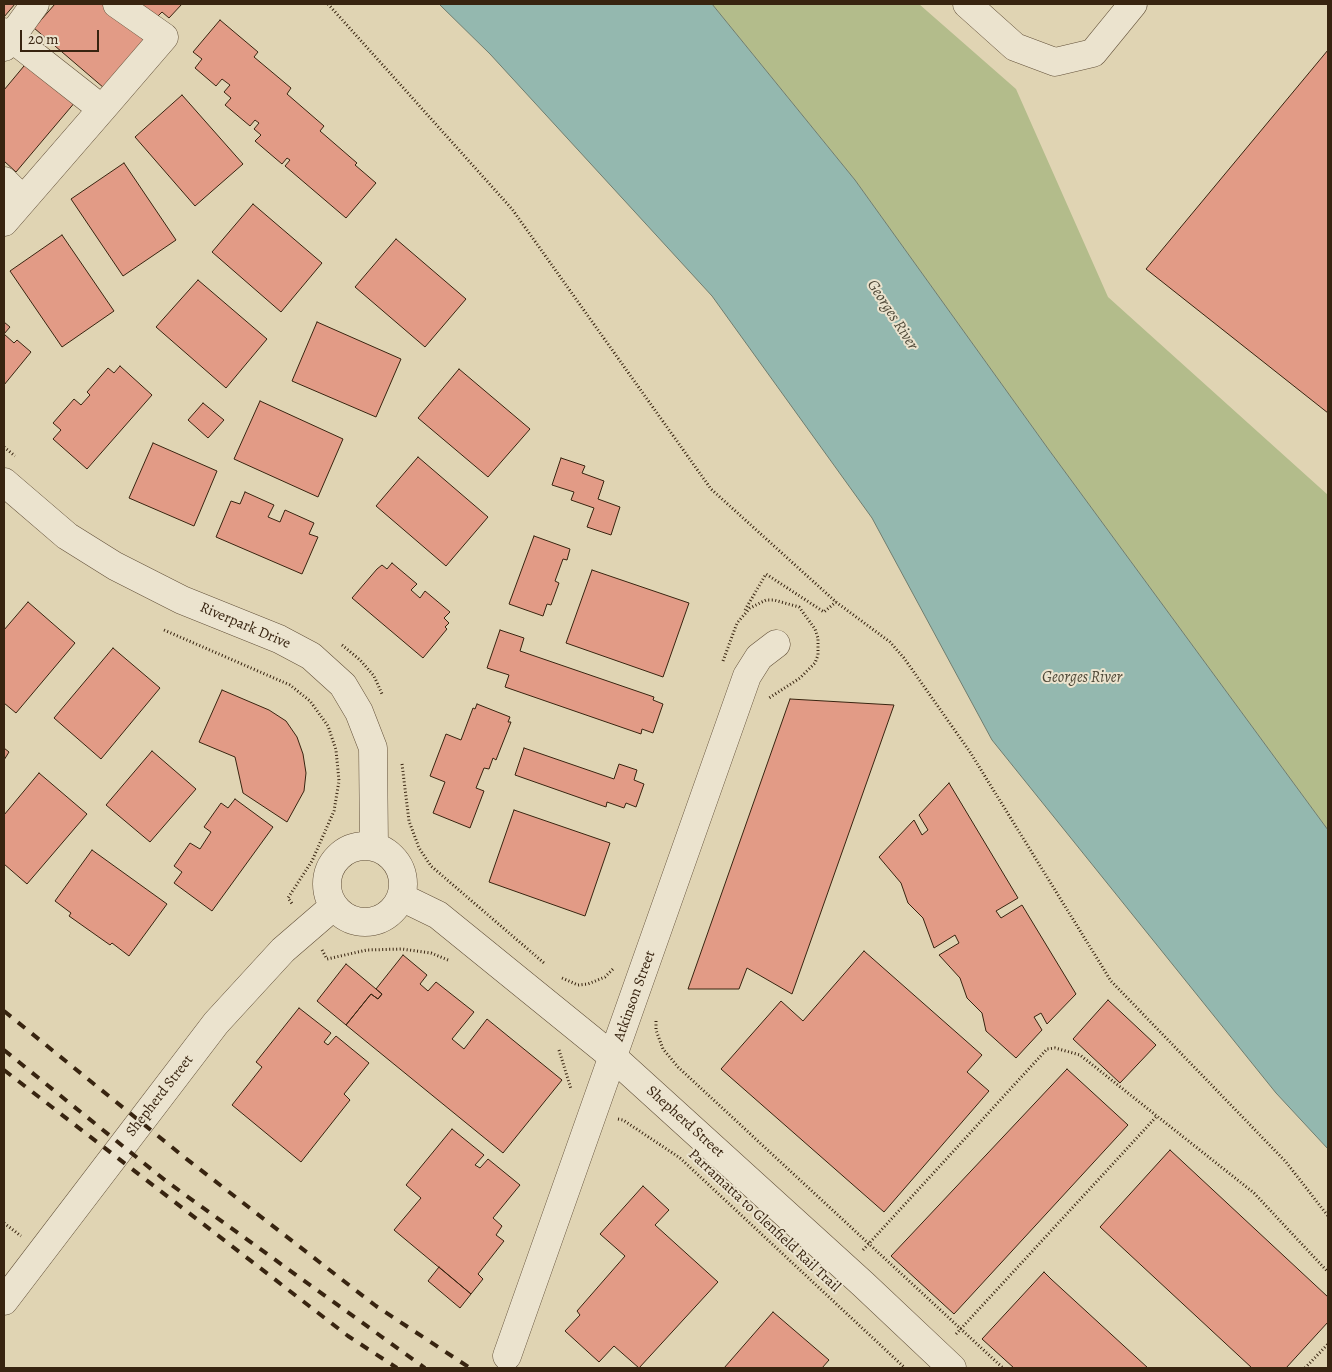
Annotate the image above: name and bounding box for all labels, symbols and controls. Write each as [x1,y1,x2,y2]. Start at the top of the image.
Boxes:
scale bar [22,20,101,52]
text: 20 m [28,29,59,49]
water label: Georges River [862,276,922,354]
street label: Riverpark Drive [197,599,293,653]
water label: Georges River [1042,668,1122,688]
street label: Atkinson Street [610,948,660,1044]
street label: Shepherd Street [123,1052,197,1140]
street label: Shepherd Street [642,1082,728,1162]
street label: Parramatta to Glenfield Rail Trail [684,1146,844,1296]

